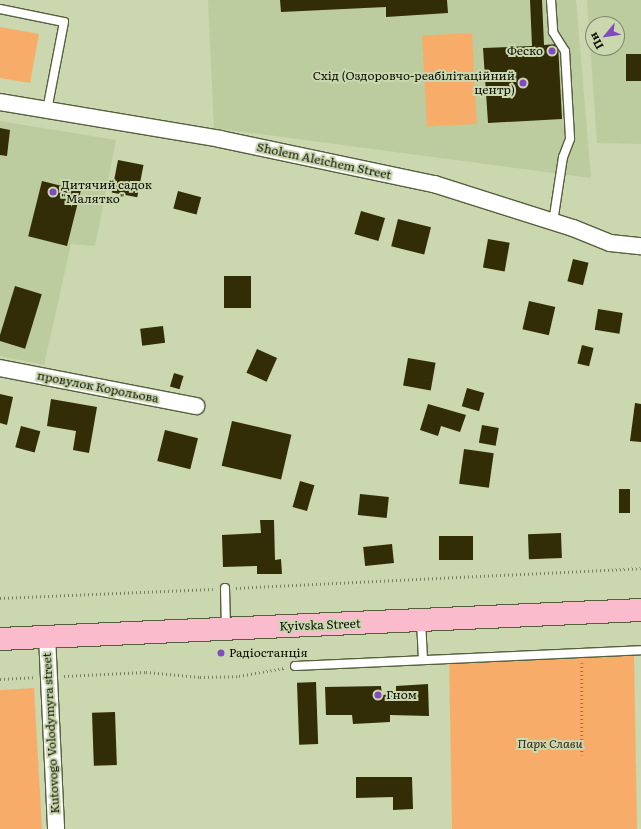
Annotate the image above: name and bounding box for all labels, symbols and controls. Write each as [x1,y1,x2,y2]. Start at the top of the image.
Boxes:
north arrow [585,16,625,56]
text: Пн [584,30,607,53]
place label: Феско [507,44,543,58]
marker: Феско [546,45,558,57]
place label: Схід (Оздоровчо-реабілітаційний центр) [313,69,515,97]
marker: Схід (Оздоровчо-реабілітаційний центр) [518,78,528,88]
street label: Sholem Aleichem Street [255,140,393,182]
place label: Дитячий садок "Малятко" [61,178,152,206]
marker: Дитячий садок "Малятко" [48,187,58,197]
street label: провулок Корольова [36,368,160,406]
street label: Kyivska Street [279,616,361,634]
place label: Радіостанція [229,646,308,660]
marker: Радіостанція [216,648,226,658]
street label: Kutovogo Volodymyra street [40,652,62,814]
place label: Гном [386,688,417,702]
marker: Гном [373,690,383,700]
park label: Парк Слави [517,737,583,751]

